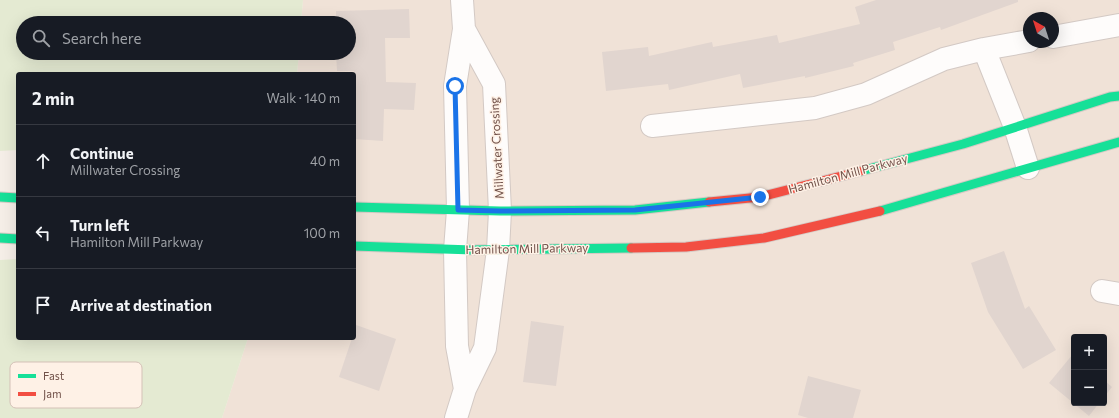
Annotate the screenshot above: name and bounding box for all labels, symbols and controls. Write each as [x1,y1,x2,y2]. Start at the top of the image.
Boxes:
north arrow [1023,12,1059,48]
search box [16,16,356,60]
icon: search [30,27,52,49]
text: Search here [62,29,141,47]
route start [446,77,464,95]
text: 2 min [32,88,74,109]
text: Walk · 140 m [267,90,340,106]
street label: Millwater Crossing [486,96,506,199]
text: Continue [70,144,134,162]
icon: ahead [32,150,54,172]
street label: Hamilton Mill Parkway [787,150,909,196]
text: 40 m [310,153,340,169]
text: Millwater Crossing [70,162,180,178]
route end [751,188,769,206]
text: Turn left [70,216,129,234]
icon: left [32,222,54,244]
text: 100 m [304,225,340,241]
text: Hamilton Mill Parkway [70,234,203,250]
street label: Hamilton Mill Parkway [465,240,589,256]
icon: arrive [32,294,54,316]
text: Arrive at destination [70,296,212,314]
map controls [1071,334,1107,406]
button: + [1071,334,1107,370]
legend [10,362,142,408]
text: Fast [43,369,65,382]
button: − [1071,370,1107,406]
text: Jam [43,387,62,401]

